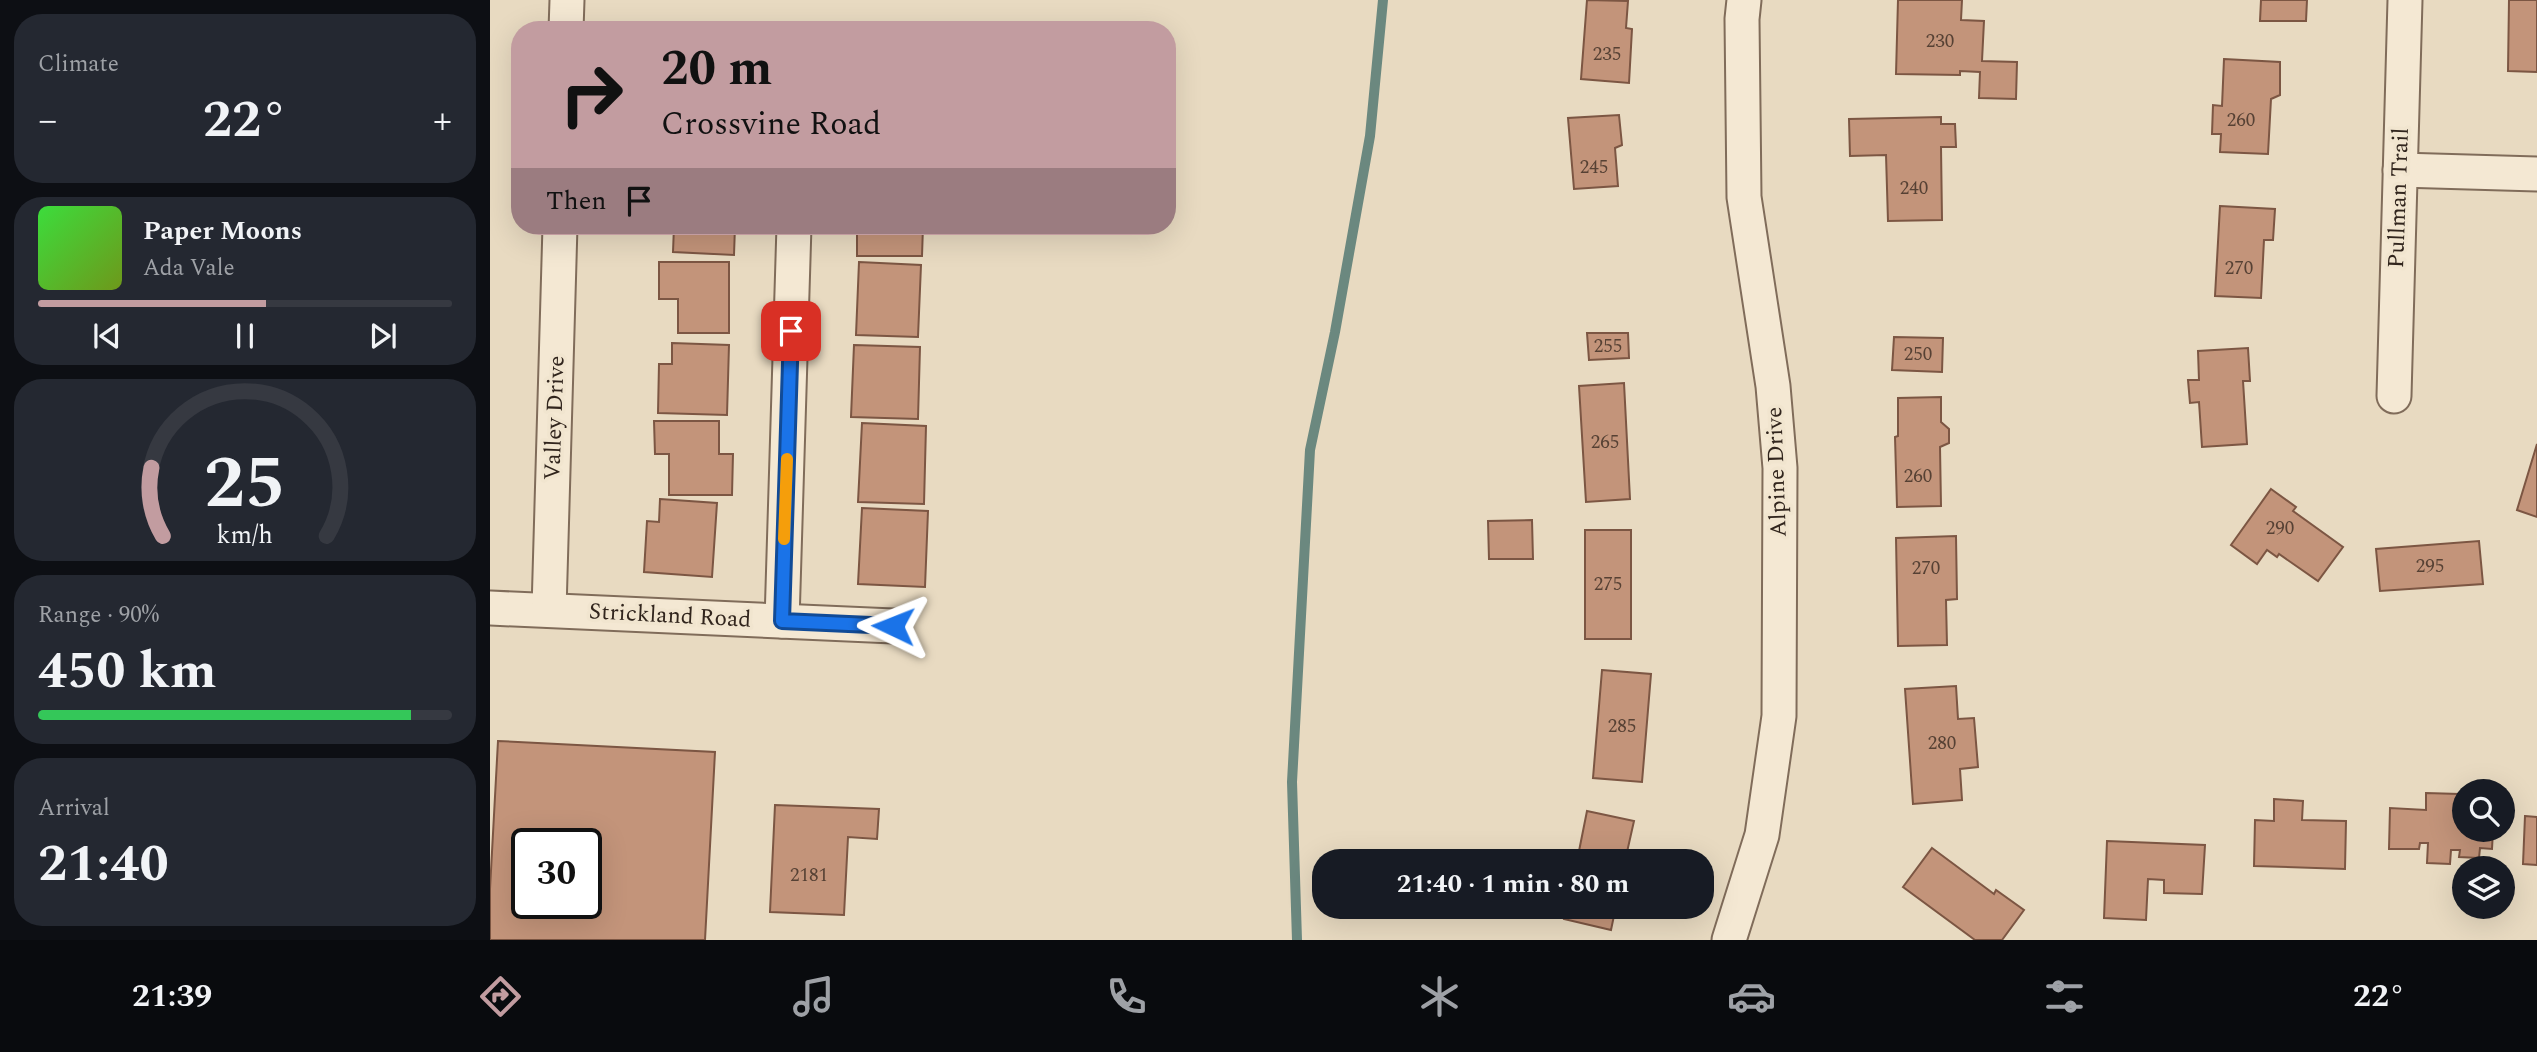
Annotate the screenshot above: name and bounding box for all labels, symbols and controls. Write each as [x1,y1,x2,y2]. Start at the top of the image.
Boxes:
house number: 230 [1926,27,1954,56]
text: 20 m [661,32,772,107]
house number: 235 [1593,40,1621,69]
text: Climate [38,47,119,82]
icon: right [546,49,637,140]
text: 22° [203,81,287,160]
text: − [38,92,57,150]
text: + [433,92,452,150]
text: Crossvine Road [661,100,881,149]
house number: 260 [2227,106,2255,135]
street label: Pullman Trail [2379,127,2419,269]
house number: 245 [1580,153,1608,182]
house number: 240 [1900,174,1928,203]
text: Then [546,181,606,221]
icon: arrive [620,182,658,220]
text: Paper Moons [143,211,302,251]
text: Ada Vale [143,251,235,286]
house number: 270 [2225,254,2253,283]
pin [761,301,821,361]
icon: arrive [772,312,810,350]
icon: previous [88,317,126,355]
icon: pause [226,317,264,355]
icon: next [364,317,402,355]
house number: 255 [1594,332,1622,361]
house number: 250 [1904,340,1932,369]
street label: Valley Drive [535,355,575,481]
street label: Alpine Drive [1757,406,1797,538]
house number: 265 [1591,428,1619,457]
text: 25 [204,429,286,540]
house number: 260 [1904,462,1932,491]
house number: 290 [2266,514,2294,543]
text: km/h [217,517,273,555]
house number: 295 [2416,552,2444,581]
house number: 270 [1912,554,1940,583]
house number: 275 [1594,570,1622,599]
position arrow [856,589,930,663]
street label: Strickland Road [588,594,752,638]
text: Range · 90% [38,598,159,633]
text: 450 km [38,632,217,711]
house number: 285 [1608,712,1636,741]
house number: 280 [1928,729,1956,758]
map controls [2452,779,2515,919]
button: search [2452,779,2515,842]
text: Arrival [38,791,110,826]
text: 21:40 [38,825,169,904]
speed limit sign: 30 [511,828,602,919]
button: layers [2452,856,2515,919]
house number: 2181 [790,861,828,890]
text: 21:40 · 1 min · 80 m [1397,864,1629,904]
text: 21:39 [132,972,212,1021]
icon: directions [476,972,525,1021]
icon: music [789,972,838,1021]
icon: phone [1102,972,1151,1021]
icon: climate [1415,972,1464,1021]
icon: car [1727,972,1776,1021]
icon: filters [2040,972,2089,1021]
text: 22° [2353,972,2405,1021]

